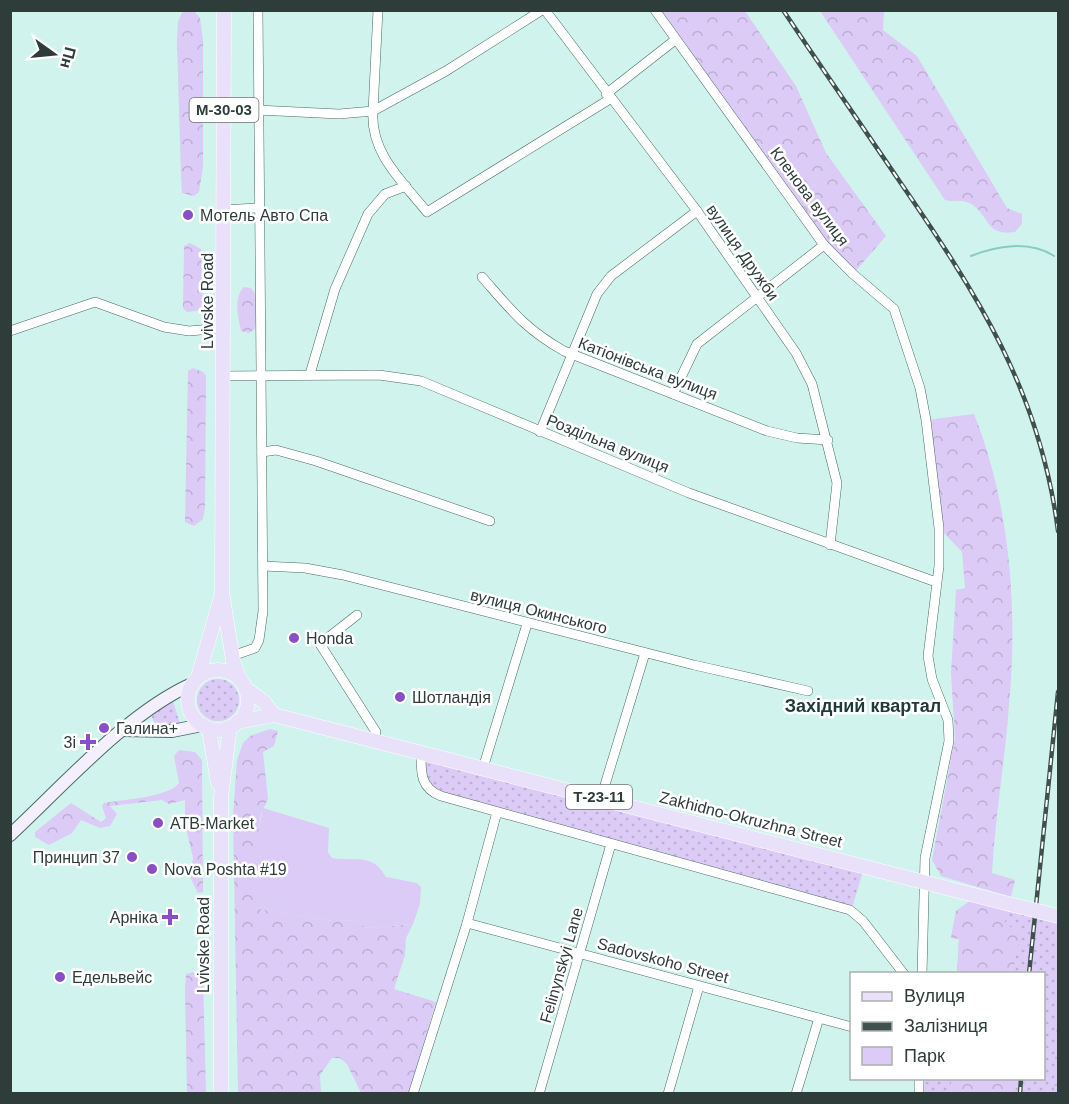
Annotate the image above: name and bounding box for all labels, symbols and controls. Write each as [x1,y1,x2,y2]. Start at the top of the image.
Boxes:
north arrow [24,24,84,84]
text: Пн [57,45,79,70]
road number: М-30-03 [190,98,258,122]
street label: Кленова вулиця [767,144,852,249]
street label: вулиця Дружби [703,201,782,303]
place label: Мотель Авто Спа [200,207,328,224]
marker: Мотель Авто Спа [181,208,195,222]
street label: Lvivske Road [199,253,216,349]
street label: Катіонівська вулиця [576,334,720,403]
street label: Роздільна вулиця [544,411,671,476]
street label: вулиця Окинського [469,586,609,637]
place label: Honda [306,630,353,647]
marker: Honda [287,631,301,645]
place label: Шотландія [412,689,491,706]
marker: Шотландія [393,690,407,704]
district label: Західний квартал [785,696,941,716]
place label: Галина+ [116,720,178,737]
marker: Галина+ [97,721,111,735]
place label: 3i [64,734,76,751]
marker: 3i [81,735,95,749]
road number: Т-23-11 [566,785,632,809]
street label: Zakhidno-Okruzhna Street [658,789,845,851]
place label: ATB-Market [170,815,255,832]
marker: ATB-Market [151,816,165,830]
place label: Принцип 37 [33,849,120,866]
marker: Принцип 37 [125,850,139,864]
place label: Nova Poshta #19 [164,861,287,878]
marker: Nova Poshta #19 [145,862,159,876]
street label: Lvivske Road [195,897,212,993]
street label: Felinynskyi Lane [537,905,586,1025]
place label: Арніка [110,909,158,926]
marker: Арніка [163,910,177,924]
street label: Sadovskoho Street [595,935,731,986]
place label: Едельвейс [72,969,152,986]
marker: Едельвейс [53,970,67,984]
legend [850,972,1045,1080]
text: Вулиця [904,986,965,1006]
text: Залізниця [904,1016,988,1036]
text: Парк [904,1046,945,1066]

